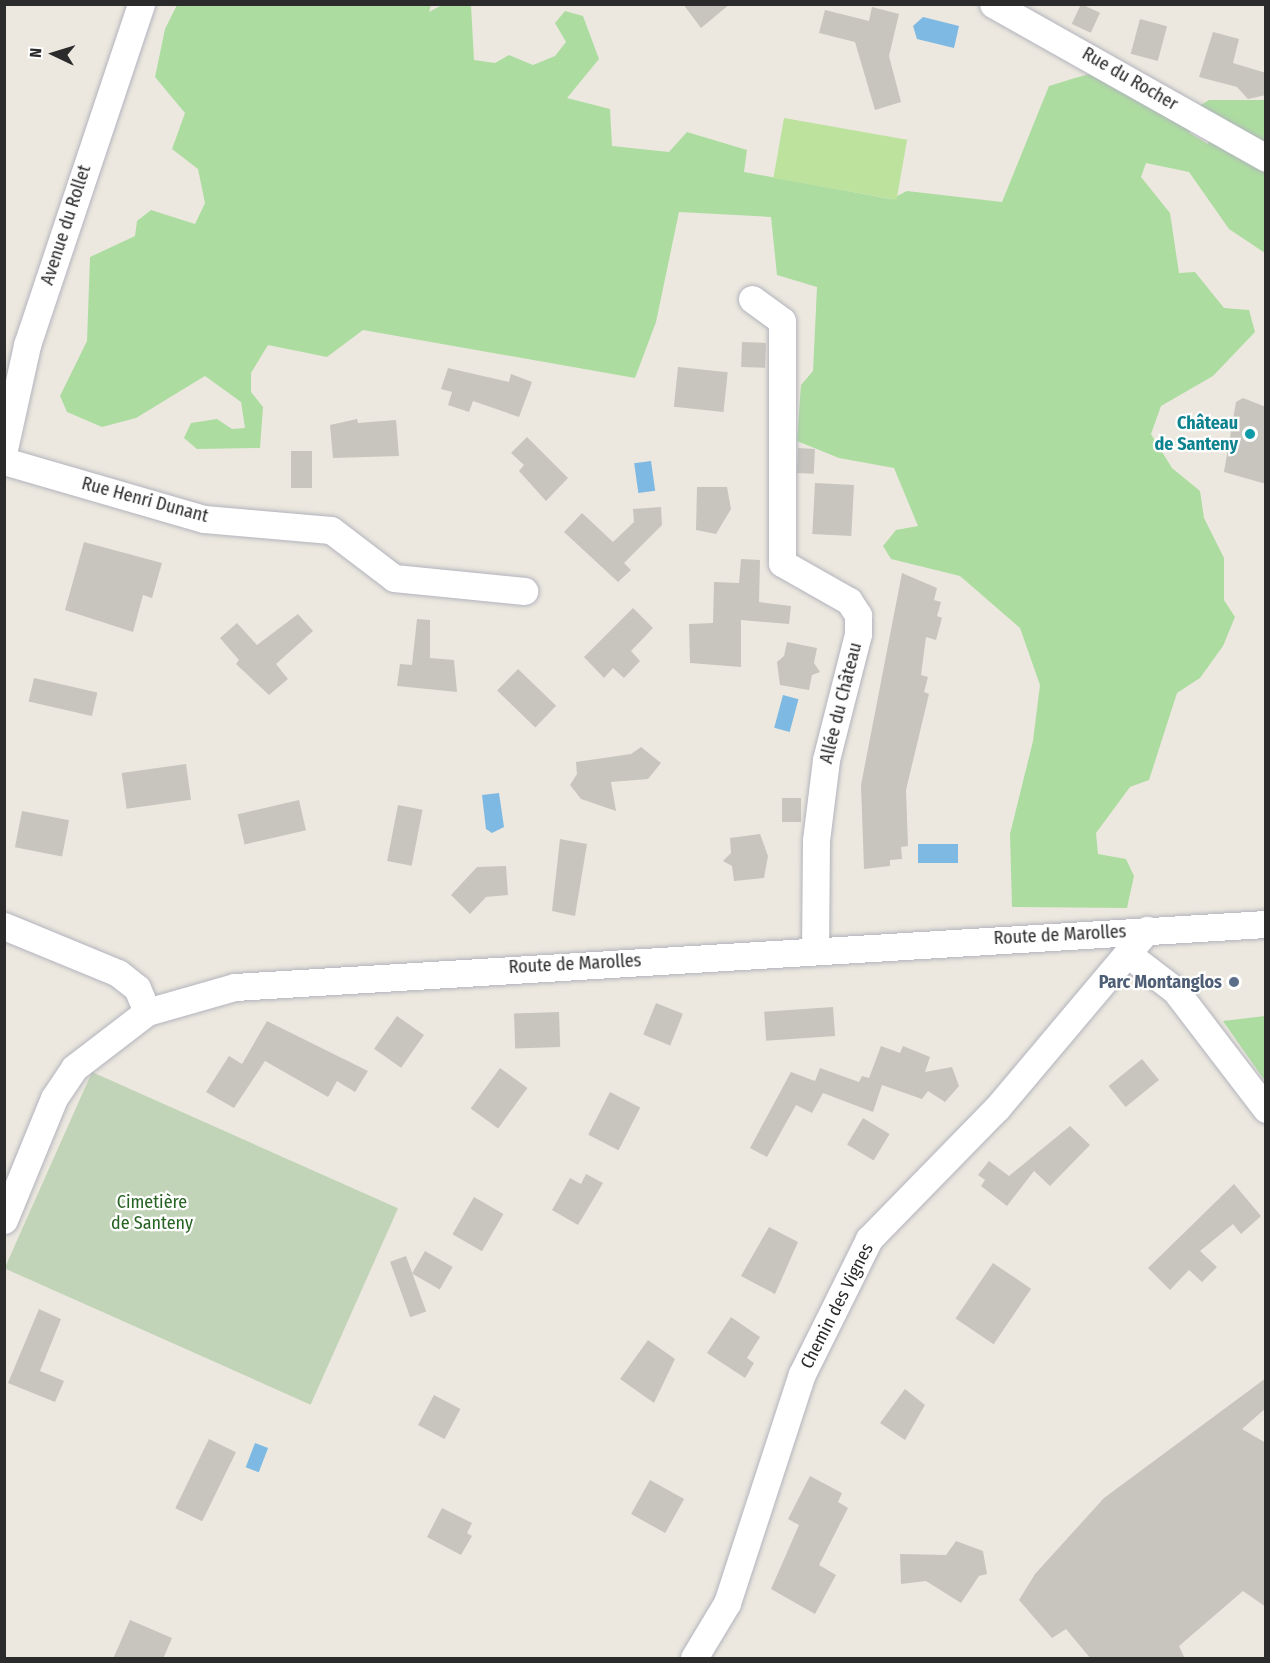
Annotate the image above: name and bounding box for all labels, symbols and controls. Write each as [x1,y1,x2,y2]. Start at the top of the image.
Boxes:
north arrow [24,24,84,84]
street label: Rue du Rocher [1078,43,1182,115]
text: N [26,47,45,58]
street label: Avenue du Rollet [36,162,96,288]
place label: Château de Santeny [1155,413,1238,456]
marker: Château de Santeny [1243,427,1257,441]
street label: Rue Henri Dunant [79,473,211,527]
street label: Allée du Château [816,640,866,766]
street label: Route de Marolles [993,921,1127,949]
street label: Route de Marolles [508,950,642,978]
place label: Parc Montanglos [1099,971,1222,993]
marker: Parc Montanglos [1227,975,1241,989]
park label: Cimetière de Santeny [111,1192,193,1234]
street label: Chemin des Vignes [796,1240,878,1372]

